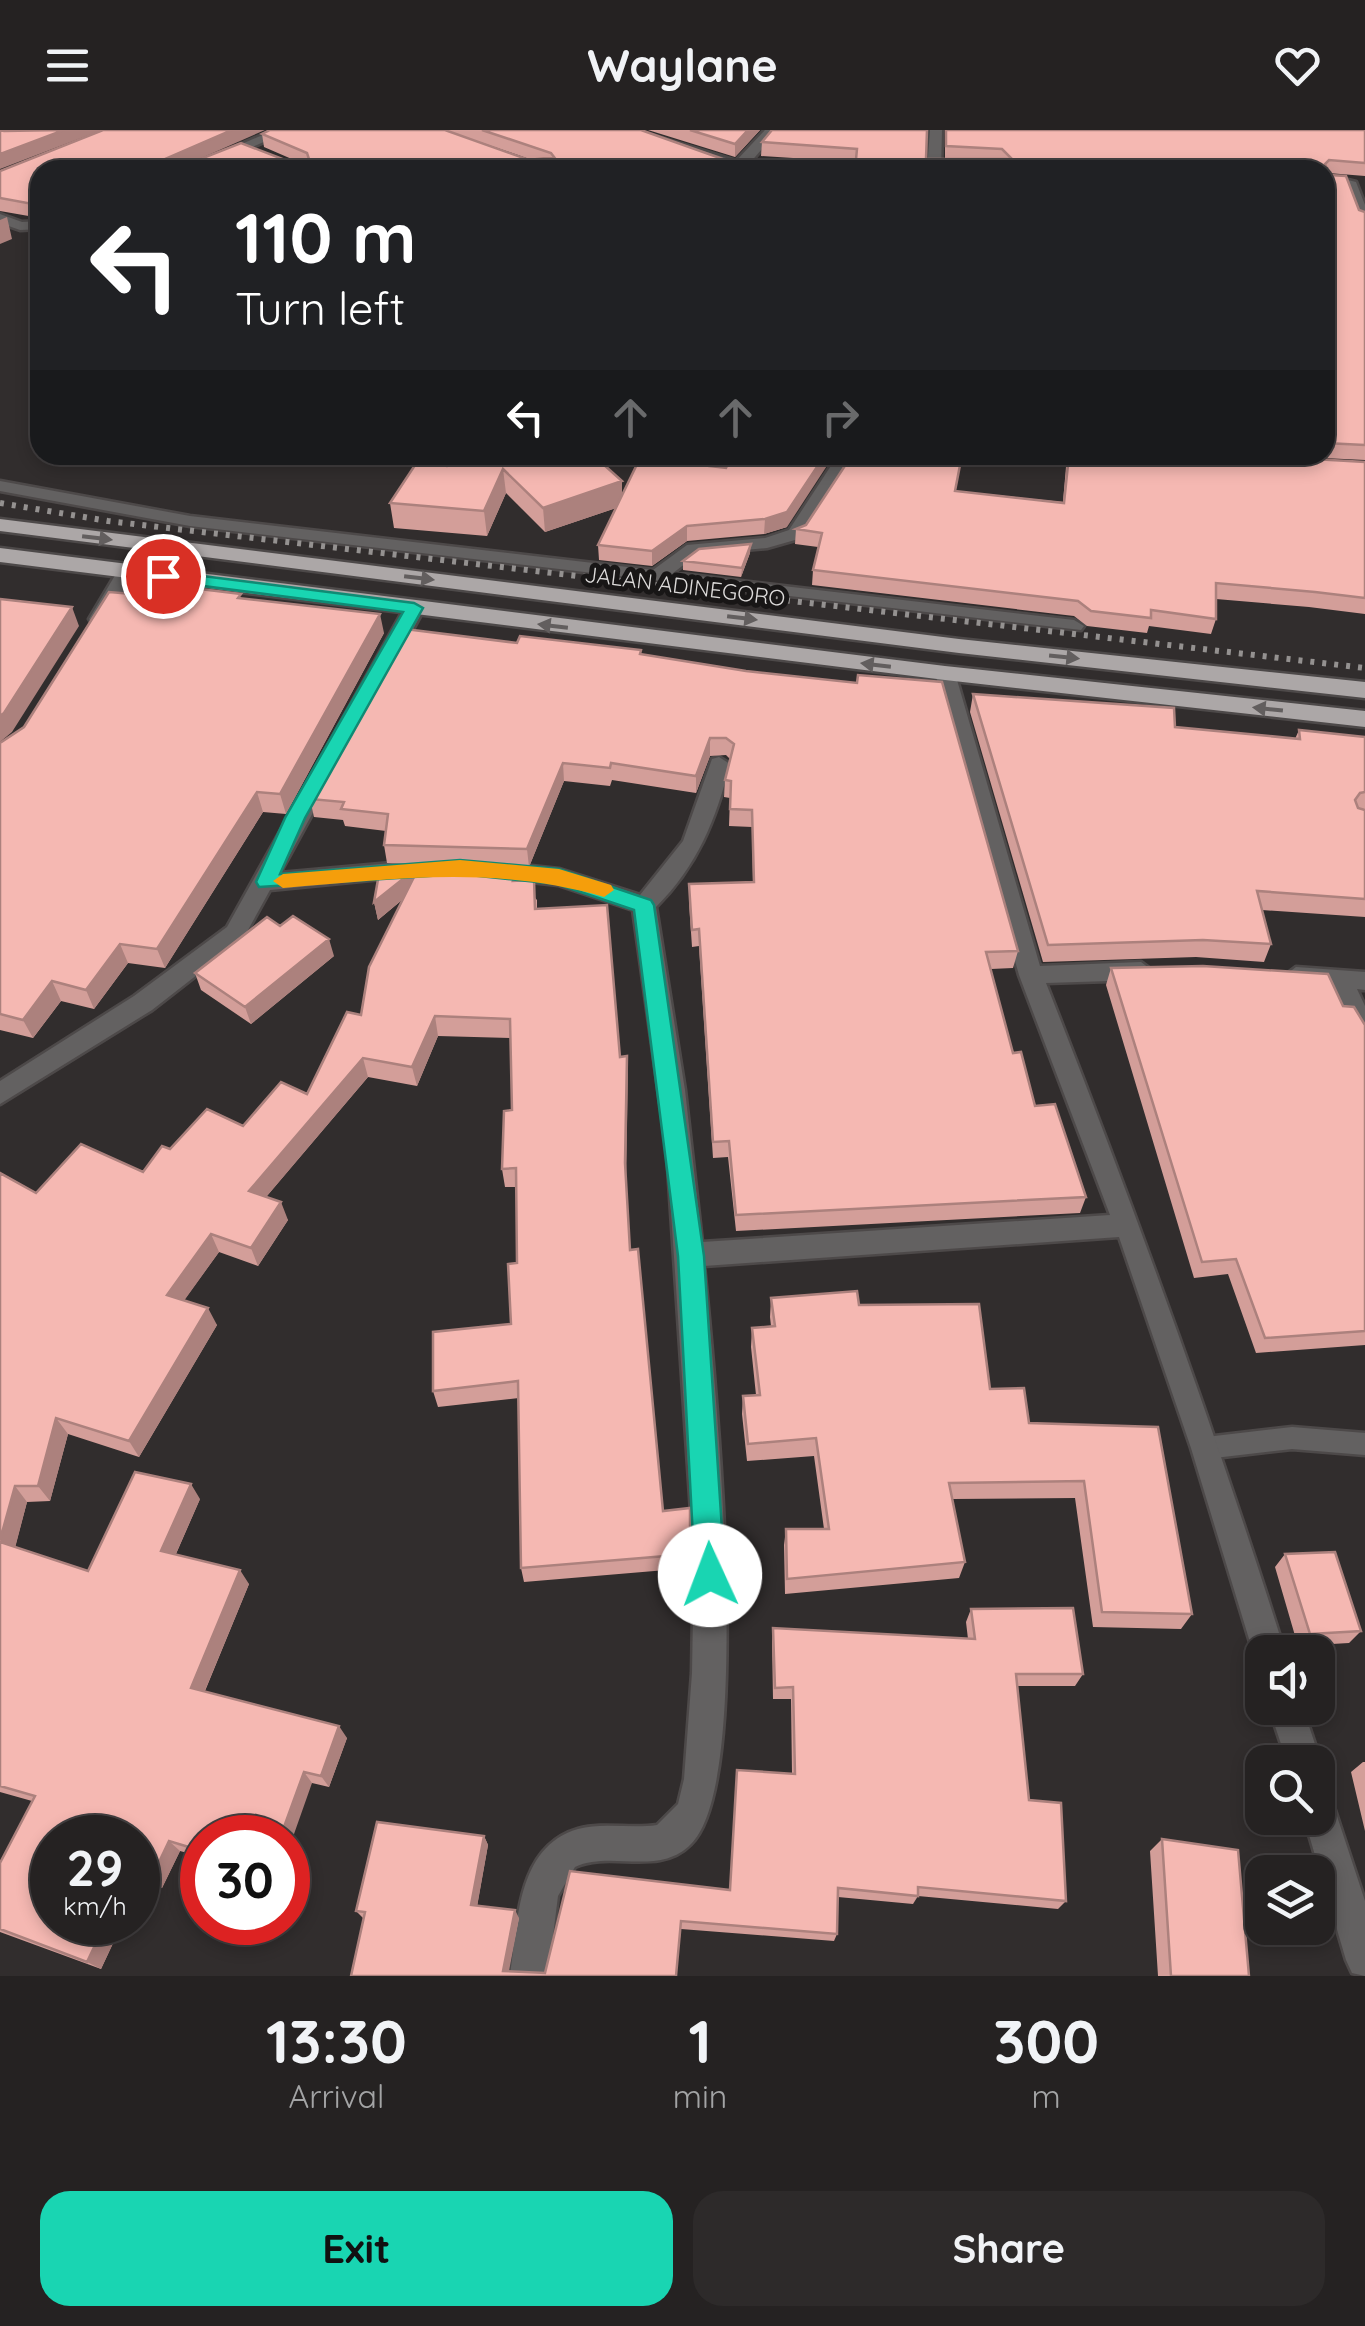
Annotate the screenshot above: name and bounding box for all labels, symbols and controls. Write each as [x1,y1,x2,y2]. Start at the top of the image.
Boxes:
text: Waylane [587,37,778,93]
icon: menu [40,38,95,93]
icon: heart [1270,38,1325,93]
text: 110 m [235,193,417,281]
icon: left [70,200,200,330]
text: Turn left [235,280,405,336]
icon: left [498,390,553,445]
icon: ahead [603,390,658,445]
icon: ahead [708,390,763,445]
icon: right [813,390,868,445]
one-way arrow [81,530,113,546]
pin [121,534,206,619]
icon: arrive [136,549,191,604]
street label: JALAN ADINEGORO [583,560,787,612]
one-way arrow [404,570,436,586]
one-way arrow [726,611,758,627]
one-way arrow [537,617,568,633]
one-way arrow [1049,649,1081,665]
one-way arrow [859,657,891,673]
one-way arrow [1252,701,1283,717]
position arrow [658,1523,762,1627]
map controls [1245,1635,1335,1945]
button: sound [1245,1635,1335,1725]
button: search [1245,1745,1335,1835]
speed limit sign: 30 [180,1815,310,1945]
text: 29 [67,1836,123,1899]
button: layers [1245,1855,1335,1945]
text: km/h [63,1890,127,1921]
text: 13:30 [266,2003,407,2078]
text: 1 [688,2003,712,2078]
text: 300 [993,2003,1099,2078]
text: Arrival [288,2076,384,2116]
text: min [673,2076,727,2116]
text: m [1032,2076,1061,2116]
button: Exit [40,2191,673,2306]
button: Share [693,2191,1325,2306]

